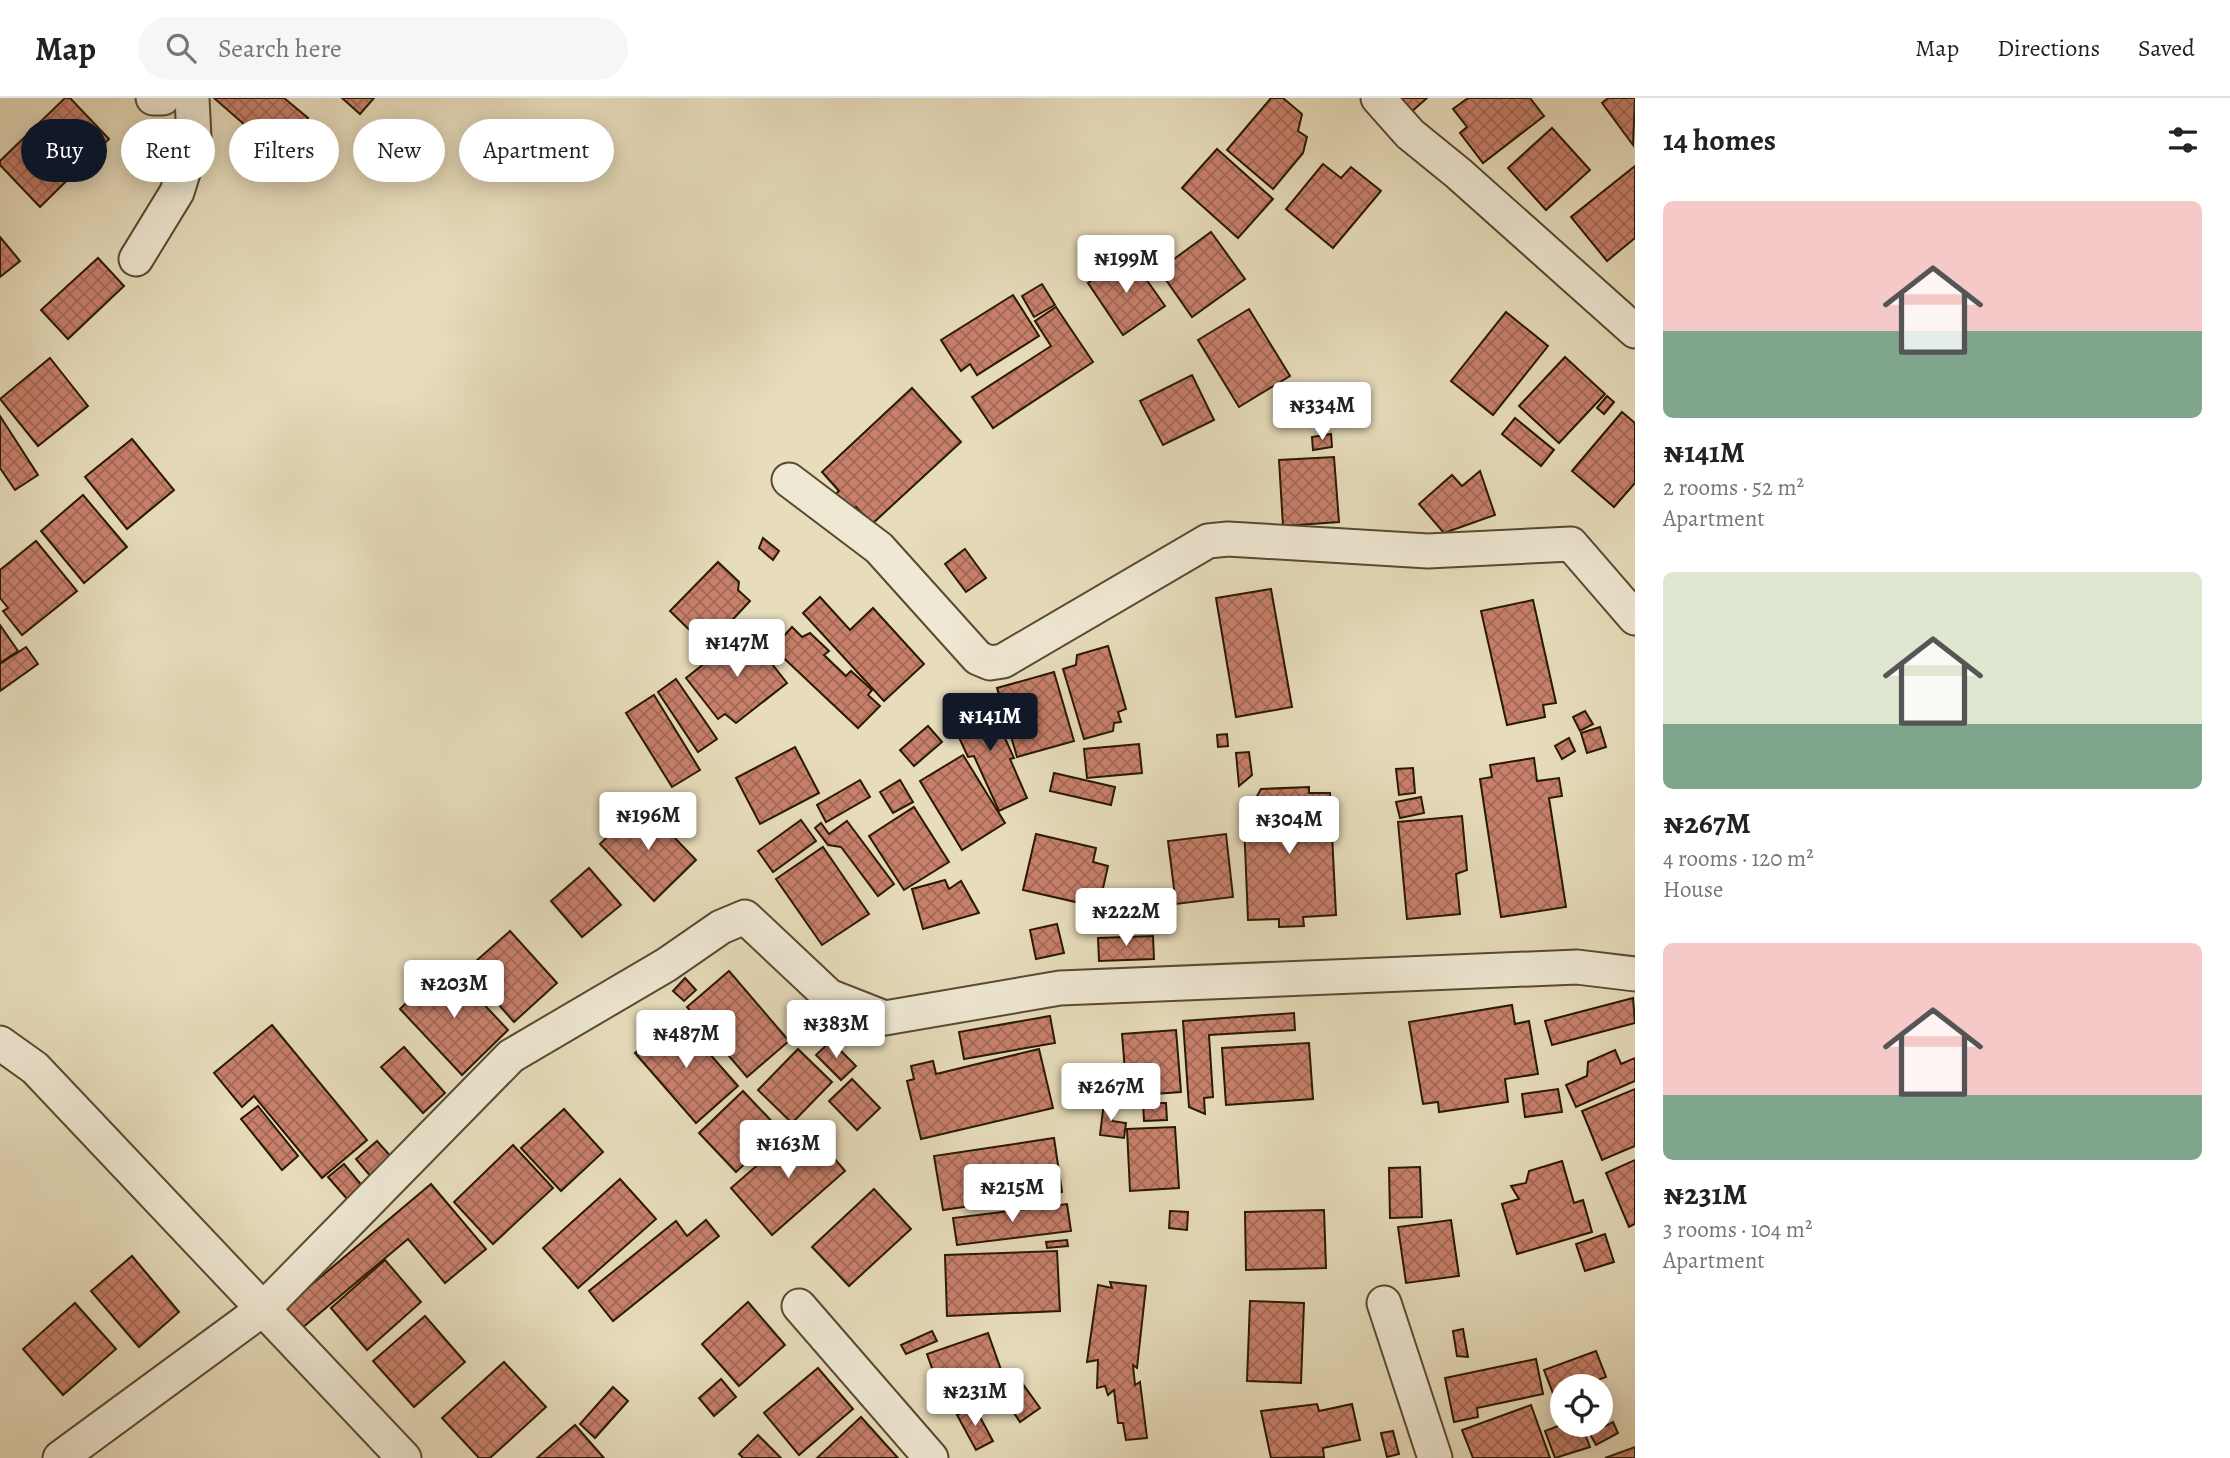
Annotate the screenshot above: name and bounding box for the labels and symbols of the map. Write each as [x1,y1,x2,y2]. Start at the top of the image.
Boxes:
pin: ₦199M [1077,236,1175,295]
pin: ₦334M [1273,382,1371,442]
pin: ₦147M [688,620,786,679]
pin: ₦141M [941,694,1039,753]
pin: ₦196M [599,792,697,852]
pin: ₦304M [1240,796,1338,856]
pin: ₦222M [1077,888,1175,948]
pin: ₦203M [405,960,503,1020]
pin: ₦383M [787,1000,885,1060]
pin: ₦487M [637,1010,735,1070]
pin: ₦267M [1062,1063,1160,1123]
pin: ₦163M [739,1121,837,1180]
pin: ₦215M [963,1164,1061,1224]
pin: ₦231M [926,1368,1024,1428]

